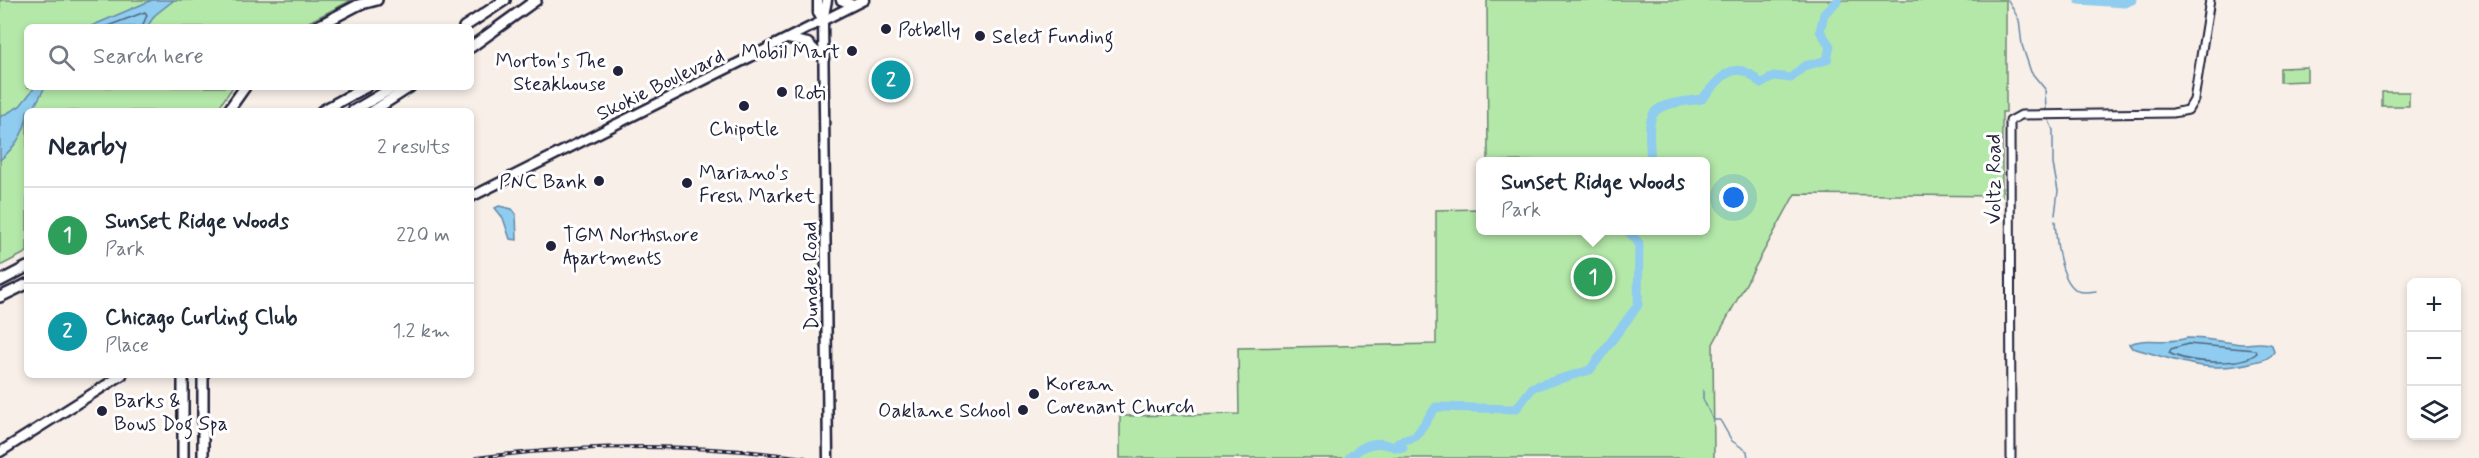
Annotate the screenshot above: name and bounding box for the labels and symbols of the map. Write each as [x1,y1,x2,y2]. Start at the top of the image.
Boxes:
place label: Potbelly [898,17,961,44]
marker: Potbelly [879,22,893,36]
place label: Select Funding [992,24,1114,53]
marker: Select Funding [973,29,987,43]
place label: Mobil Mart [741,39,840,66]
street label: Skokie Boulevard [592,43,729,128]
marker: Mobil Mart [845,44,859,58]
place label: Morton's The Steakhouse [496,48,606,98]
pin: 2 [872,58,910,103]
marker: Morton's The Steakhouse [611,64,625,78]
place label: Roti [794,80,826,107]
marker: Roti [775,85,789,99]
marker: Chipotle [737,99,751,113]
place label: Chipotle [709,116,779,143]
street label: Voltz Road [1981,134,2008,224]
place label: Mariano's Fresh Market [699,160,816,210]
place label: PNC Bank [499,169,587,196]
marker: PNC Bank [592,174,606,188]
marker: Mariano's Fresh Market [680,176,694,190]
your location [1719,183,1748,212]
street label: Dundee Road [797,221,826,331]
place label: TGM Northshore Apartments [563,222,699,273]
marker: TGM Northshore Apartments [544,239,558,253]
pin: 1 [1574,254,1612,300]
place label: Korean Covenant Church [1046,371,1195,421]
marker: Korean Covenant Church [1027,387,1041,401]
place label: Barks & Bows Dog Spa [114,388,228,440]
place label: Oaklane School [878,398,1011,425]
marker: Oaklane School [1016,403,1030,417]
marker: Barks & Bows Dog Spa [95,404,109,418]

